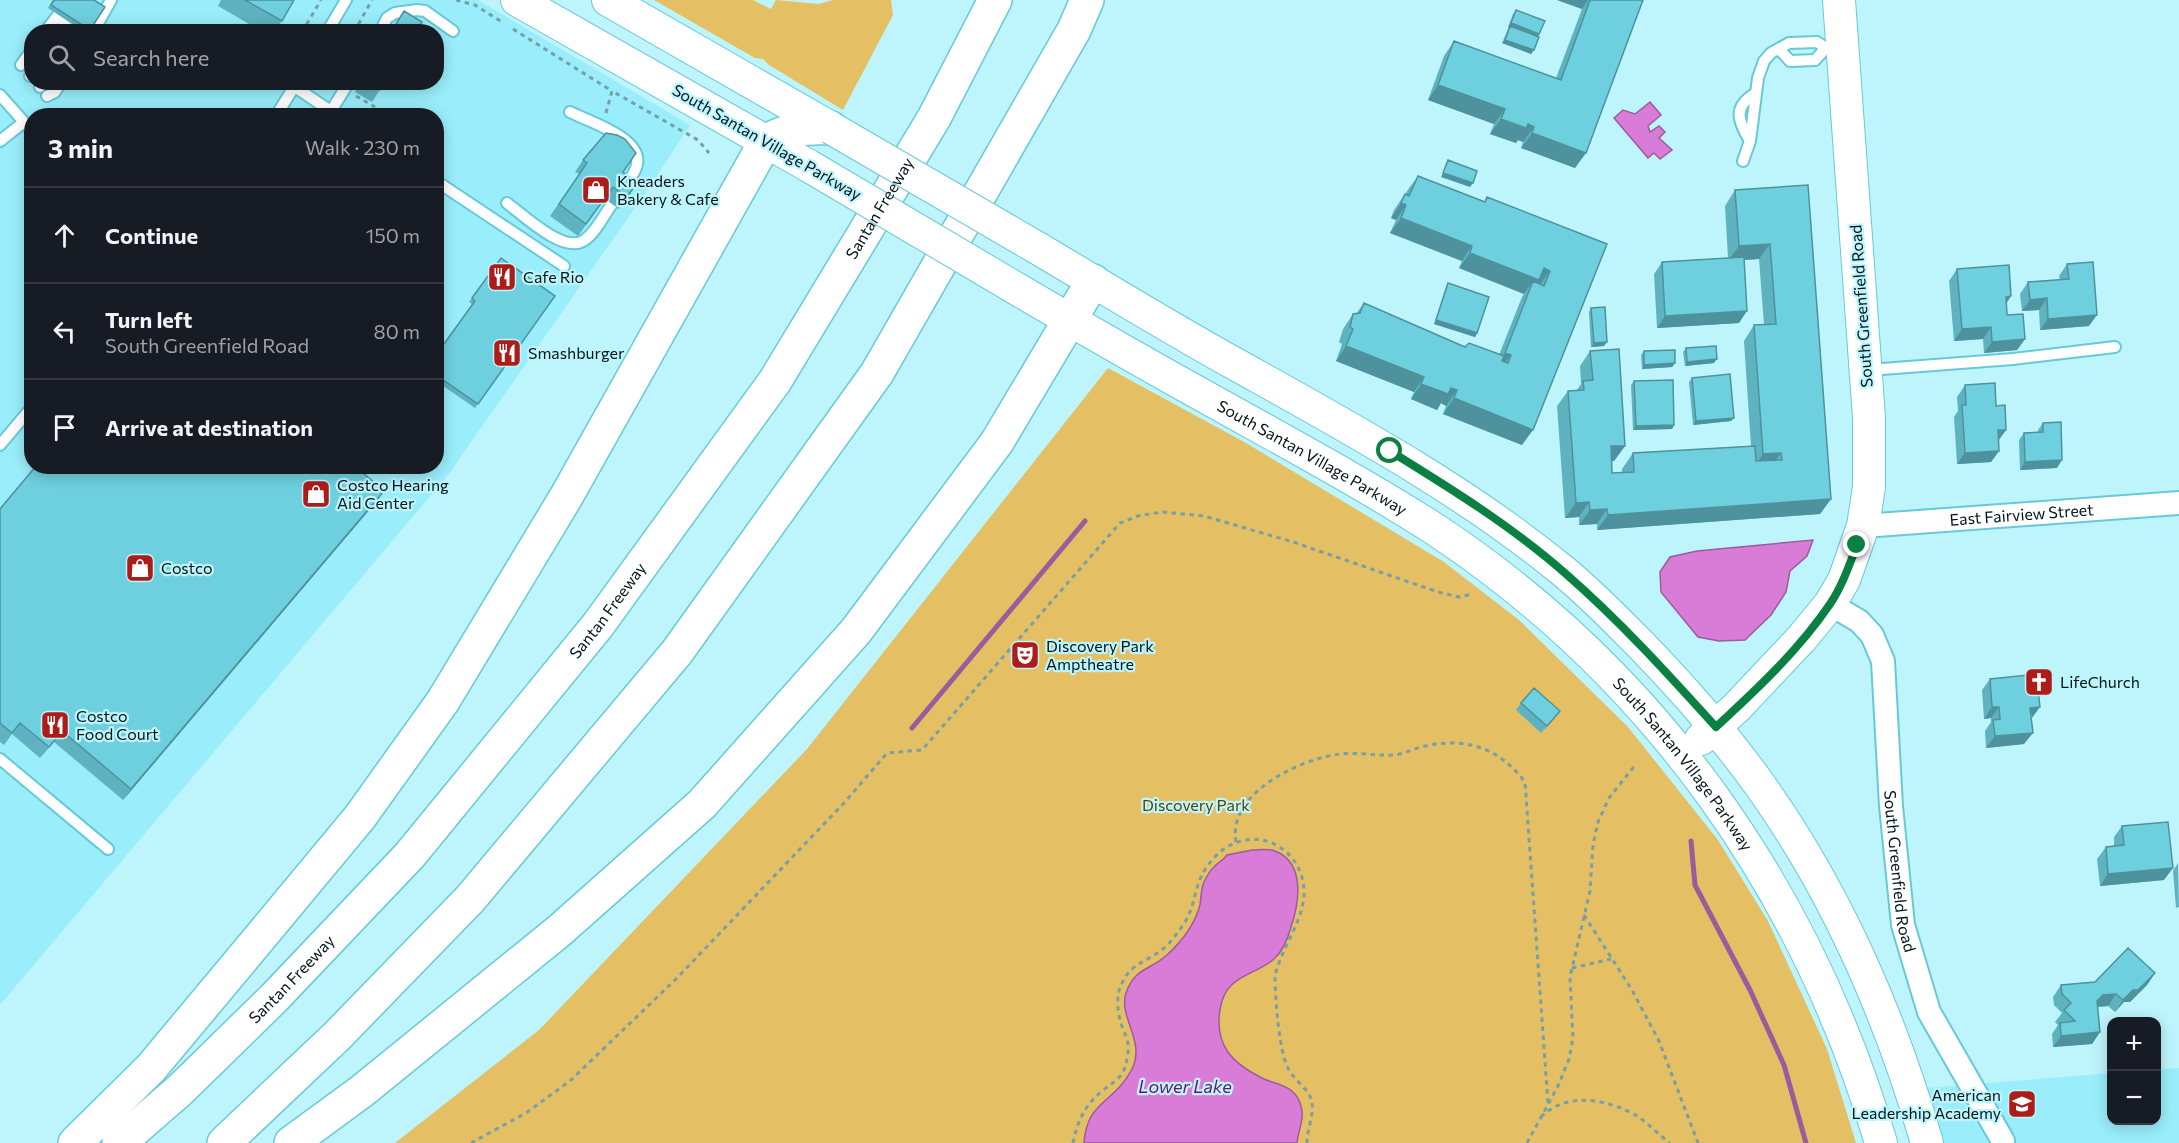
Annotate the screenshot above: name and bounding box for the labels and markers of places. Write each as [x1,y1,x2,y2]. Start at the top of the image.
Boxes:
place label: Kneaders Bakery & Cafe [617,171,719,208]
shop icon: Kneaders Bakery & Cafe [580,174,612,206]
restaurant icon: Cafe Rio [486,261,518,293]
place label: Cafe Rio [523,267,584,286]
restaurant icon: Smashburger [491,337,523,369]
place label: Smashburger [528,343,625,362]
place label: Costco Hearing Aid Center [337,475,449,512]
shop icon: Costco Hearing Aid Center [300,478,332,510]
shop icon: Costco [124,552,156,584]
place label: Costco [161,558,213,577]
place label: Discovery Park Amptheatre [1046,636,1154,673]
theatre icon: Discovery Park Amptheatre [1009,639,1041,671]
church icon: LifeChurch [2023,666,2055,698]
place label: LifeChurch [2060,672,2140,691]
place label: Costco Food Court [76,706,159,743]
restaurant icon: Costco Food Court [39,709,71,741]
place label: American Leadership Academy [1851,1085,2001,1122]
school or university icon: American Leadership Academy [2006,1088,2038,1120]

